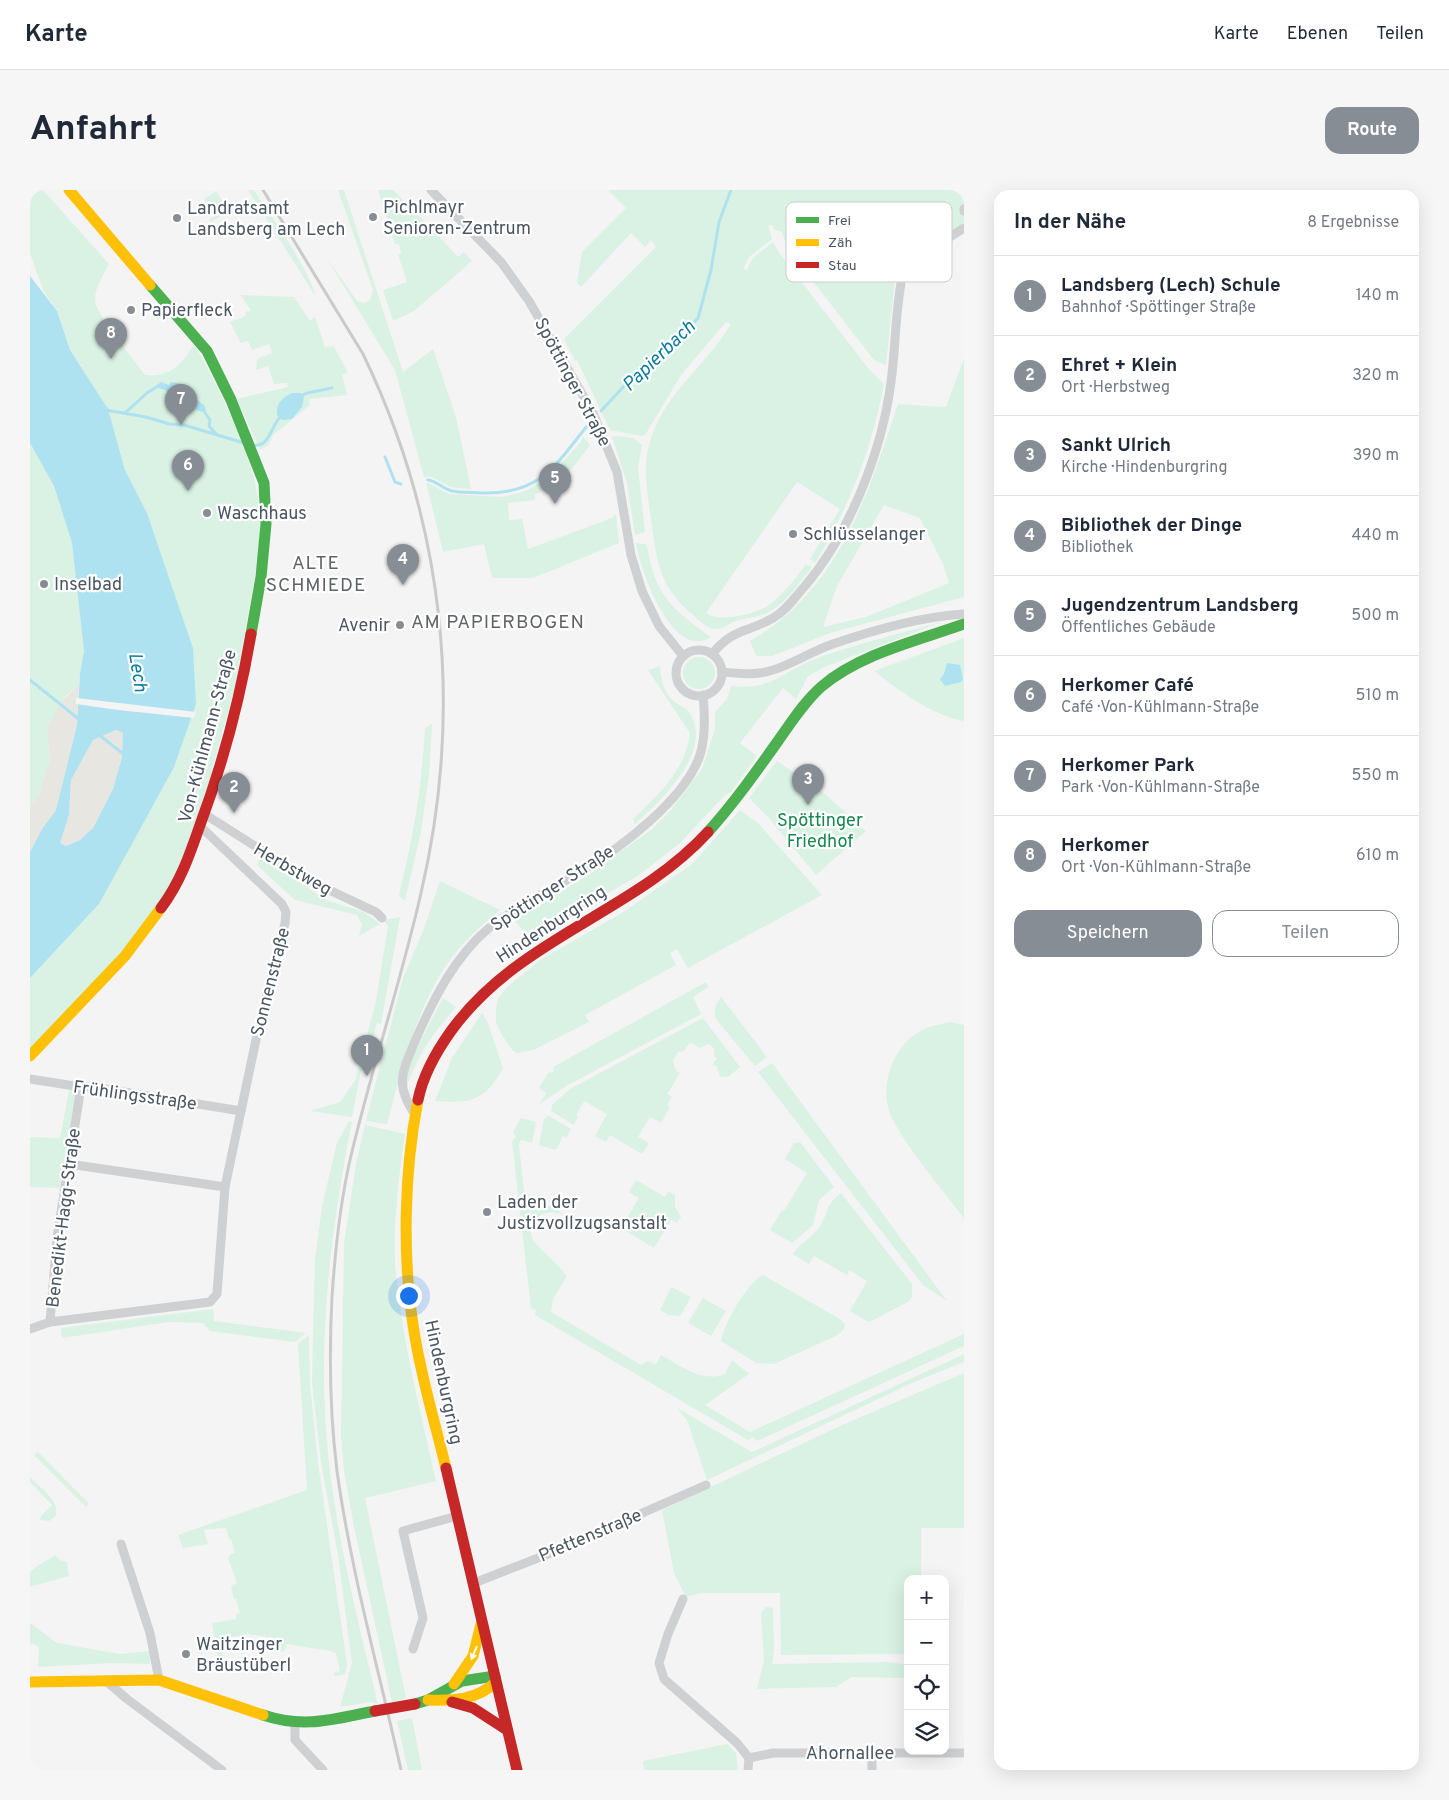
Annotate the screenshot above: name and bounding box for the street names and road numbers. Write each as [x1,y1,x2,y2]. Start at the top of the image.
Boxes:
street label: Spöttinger Straße [528,314,615,451]
street label: Von-Kühlmann-Straße [174,647,243,826]
street label: Herbstweg [249,839,336,902]
street label: Spöttinger Straße [487,841,619,938]
street label: Hindenburgring [492,881,611,969]
street label: Sonnenstraße [247,926,296,1039]
street label: Frühlingsstraße [72,1076,198,1117]
street label: Benedikt-Hagg-Straße [42,1127,87,1309]
street label: Hindenburgring [418,1318,467,1447]
street label: Pfettenstraße [536,1504,646,1568]
street label: Ahornallee [806,1743,894,1766]

